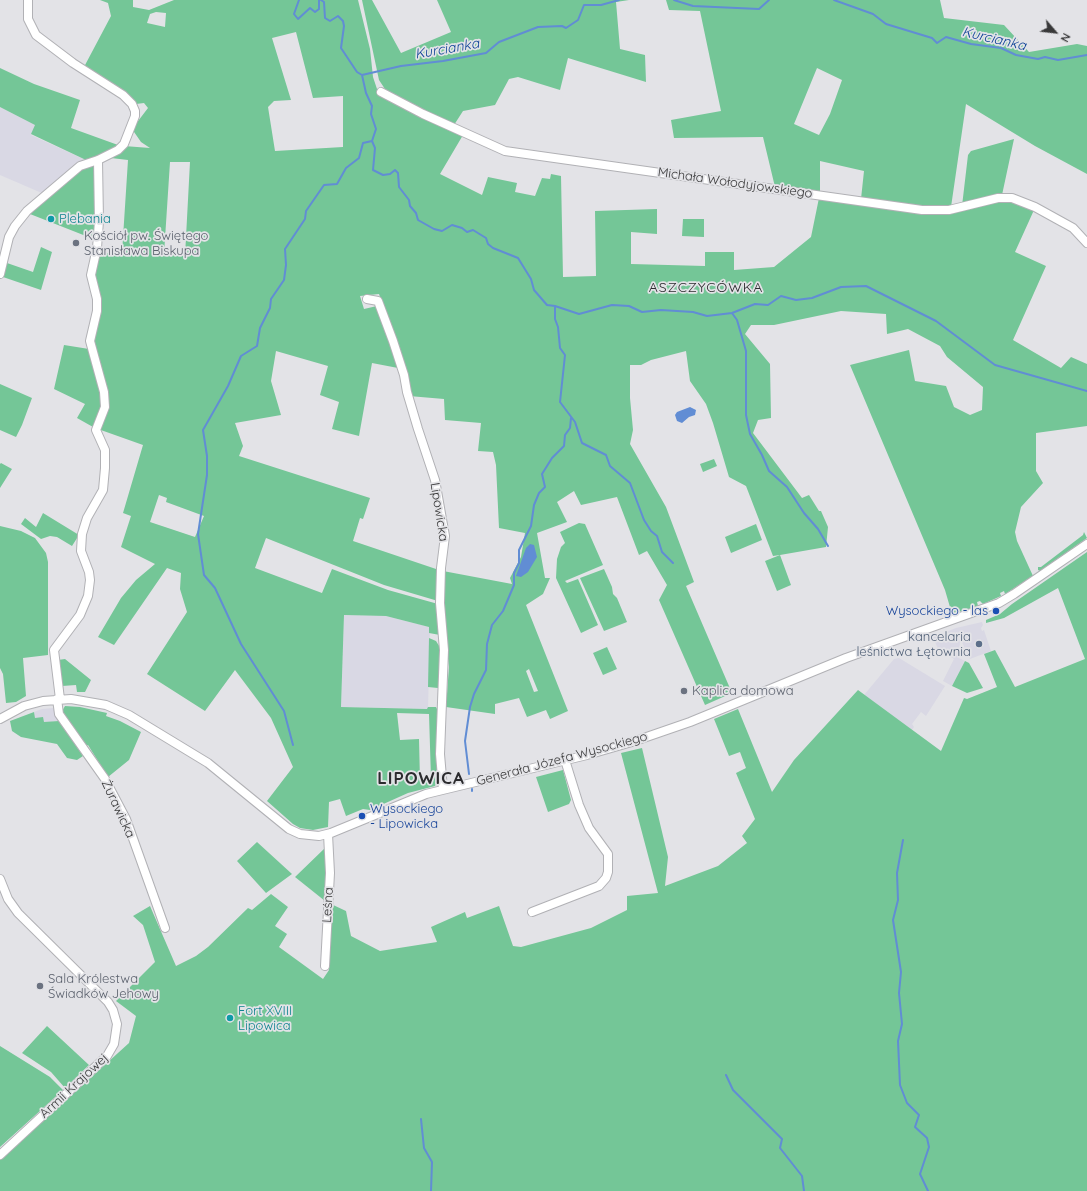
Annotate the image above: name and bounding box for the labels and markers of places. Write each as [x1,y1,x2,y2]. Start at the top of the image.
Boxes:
place label: Plebania [59,211,111,227]
marker: Plebania [46,214,56,224]
place label: Kościół pw. Świętego Stanisława Biskupa [84,228,208,259]
marker: Kościół pw. Świętego Stanisława Biskupa [71,238,81,248]
place label: Wysockiego - las [886,603,988,619]
marker: Wysockiego - las [991,606,1001,616]
place label: kancelaria leśnictwa Łętownia [856,629,971,660]
marker: kancelaria leśnictwa Łętownia [974,639,984,649]
place label: Kaplica domowa [692,683,794,699]
marker: Kaplica domowa [679,686,689,696]
place label: Wysockiego - Lipowicka [370,801,443,832]
marker: Wysockiego - Lipowicka [357,811,367,821]
place label: Sala Królestwa Świadków Jehowy [48,971,159,1002]
marker: Sala Królestwa Świadków Jehowy [35,981,45,991]
place label: Fort XVIII Lipowica [238,1003,292,1034]
marker: Fort XVIII Lipowica [225,1013,235,1023]

